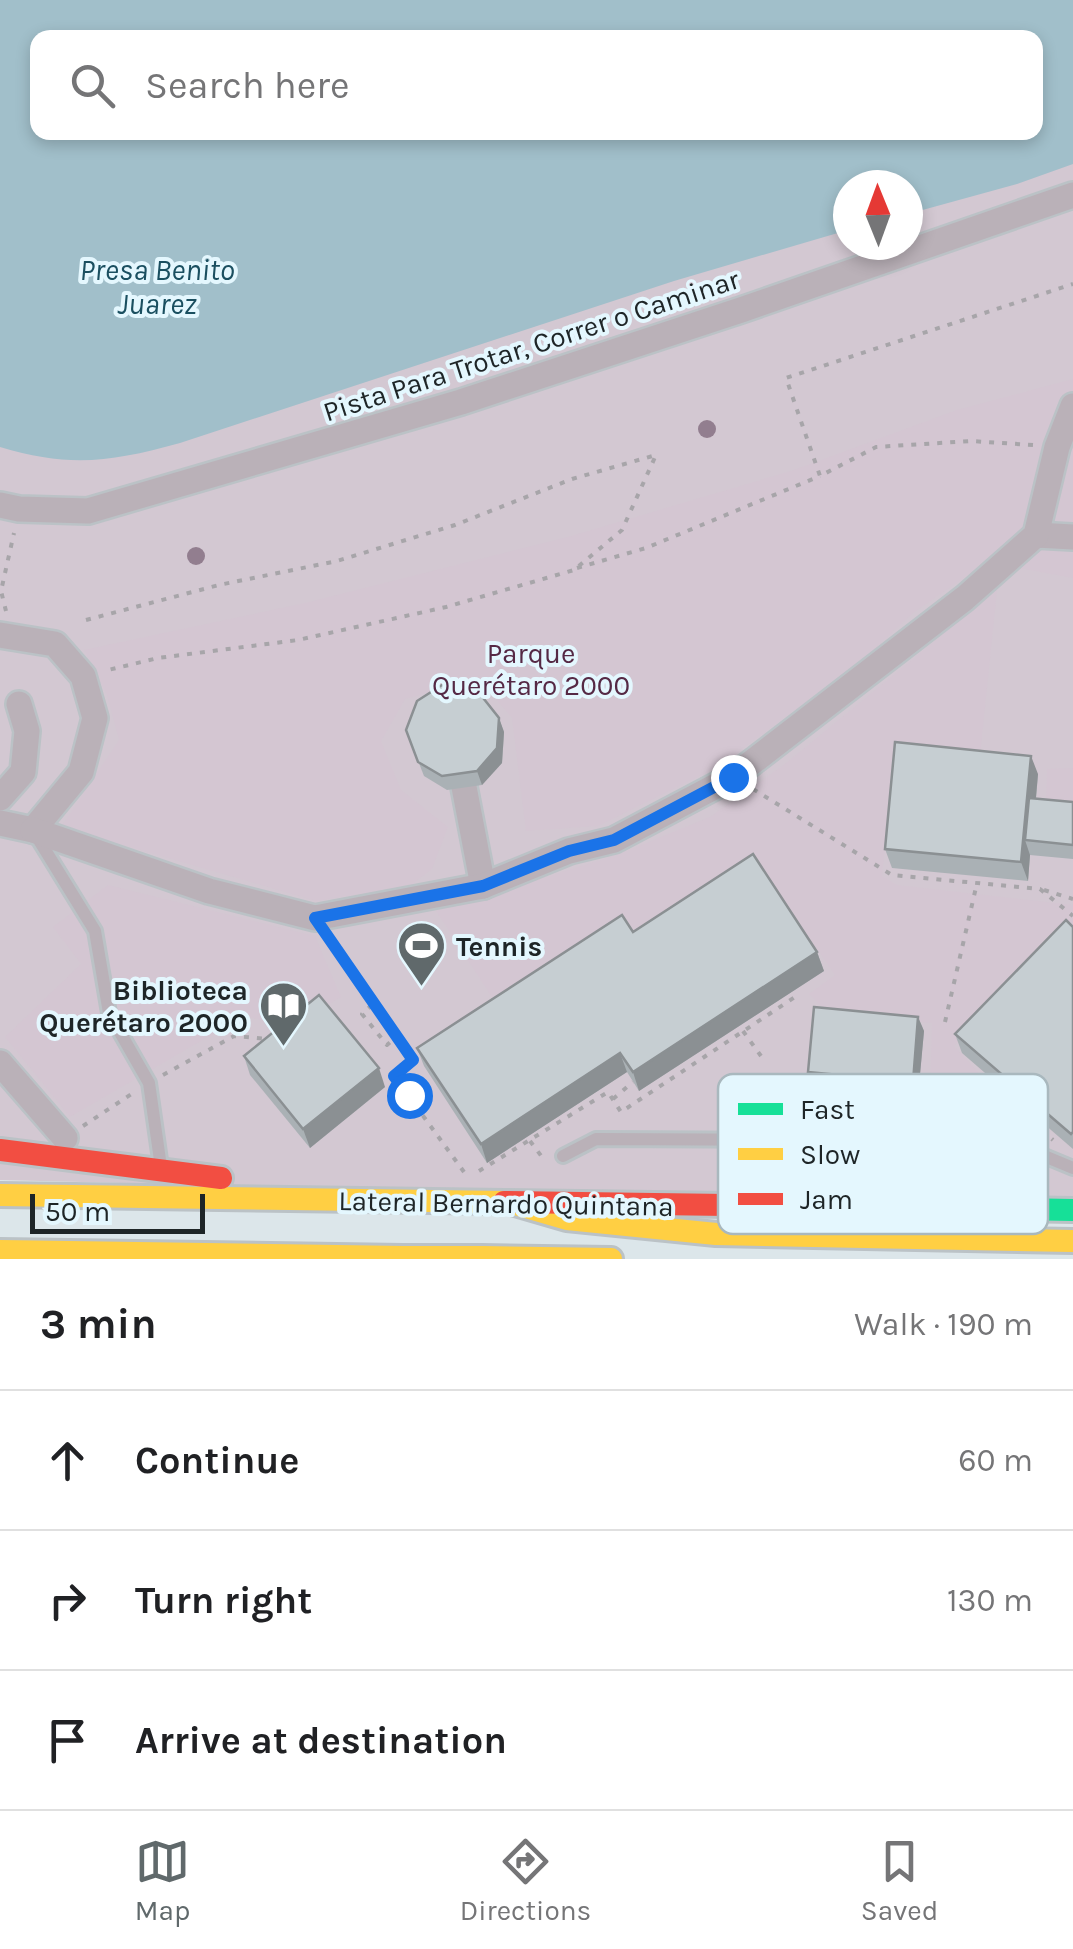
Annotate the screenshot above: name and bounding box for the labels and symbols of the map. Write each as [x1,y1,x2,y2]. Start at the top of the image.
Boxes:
north arrow [833,170,923,260]
water label: Presa Benito Juarez [80,252,235,322]
street label: Pista Para Trotar, Correr o Caminar [319,262,744,428]
park label: Parque Querétaro 2000 [432,637,630,702]
route end [711,755,757,801]
sports icon: Tennis [395,920,447,988]
place label: Tennis [456,930,542,963]
place label: Biblioteca Querétaro 2000 [39,974,248,1039]
library icon: Biblioteca Querétaro 2000 [257,980,309,1048]
route start [387,1073,433,1119]
legend [718,1074,1048,1234]
text: Fast [800,1093,855,1126]
text: Slow [800,1138,860,1171]
text: Jam [800,1183,853,1216]
street label: Lateral Bernardo Quintana [338,1184,674,1223]
scale bar [30,1189,205,1234]

